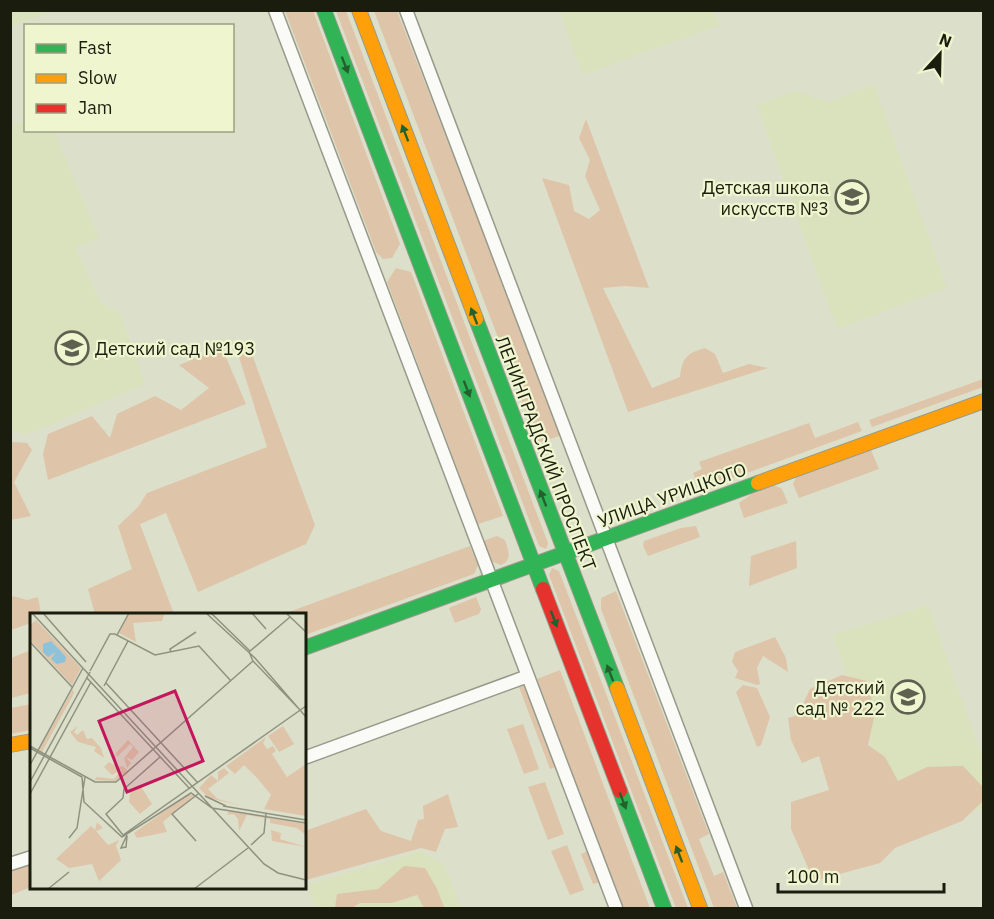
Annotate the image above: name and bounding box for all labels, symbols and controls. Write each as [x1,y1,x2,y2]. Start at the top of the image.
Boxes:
legend [24,24,234,132]
north arrow [910,24,970,84]
text: N [936,29,955,52]
text: Fast [78,36,112,59]
one-way arrow [341,56,350,74]
text: Slow [78,66,117,89]
text: Jam [78,96,113,119]
one-way arrow [400,124,410,142]
place label: Детская школа искусств №3 [702,176,829,220]
school or university icon: Детская школа искусств №3 [834,179,870,215]
one-way arrow [469,306,479,324]
school or university icon: Детский сад №193 [54,330,90,366]
street label: ЛЕНИНГРАДСКИЙ ПРОСПЕКТ [490,332,602,574]
place label: Детский сад №193 [95,337,255,360]
one-way arrow [463,380,472,398]
street label: УЛИЦА УРИЦКОГО [594,457,750,533]
one-way arrow [538,489,548,507]
one-way arrow [550,610,559,628]
inset map [30,613,306,889]
one-way arrow [605,664,614,682]
place label: Детский сад № 222 [796,676,885,720]
school or university icon: Детский сад № 222 [890,679,926,715]
one-way arrow [618,793,628,811]
one-way arrow [674,845,683,863]
scale bar [778,856,944,894]
text: 100 m [787,865,839,888]

